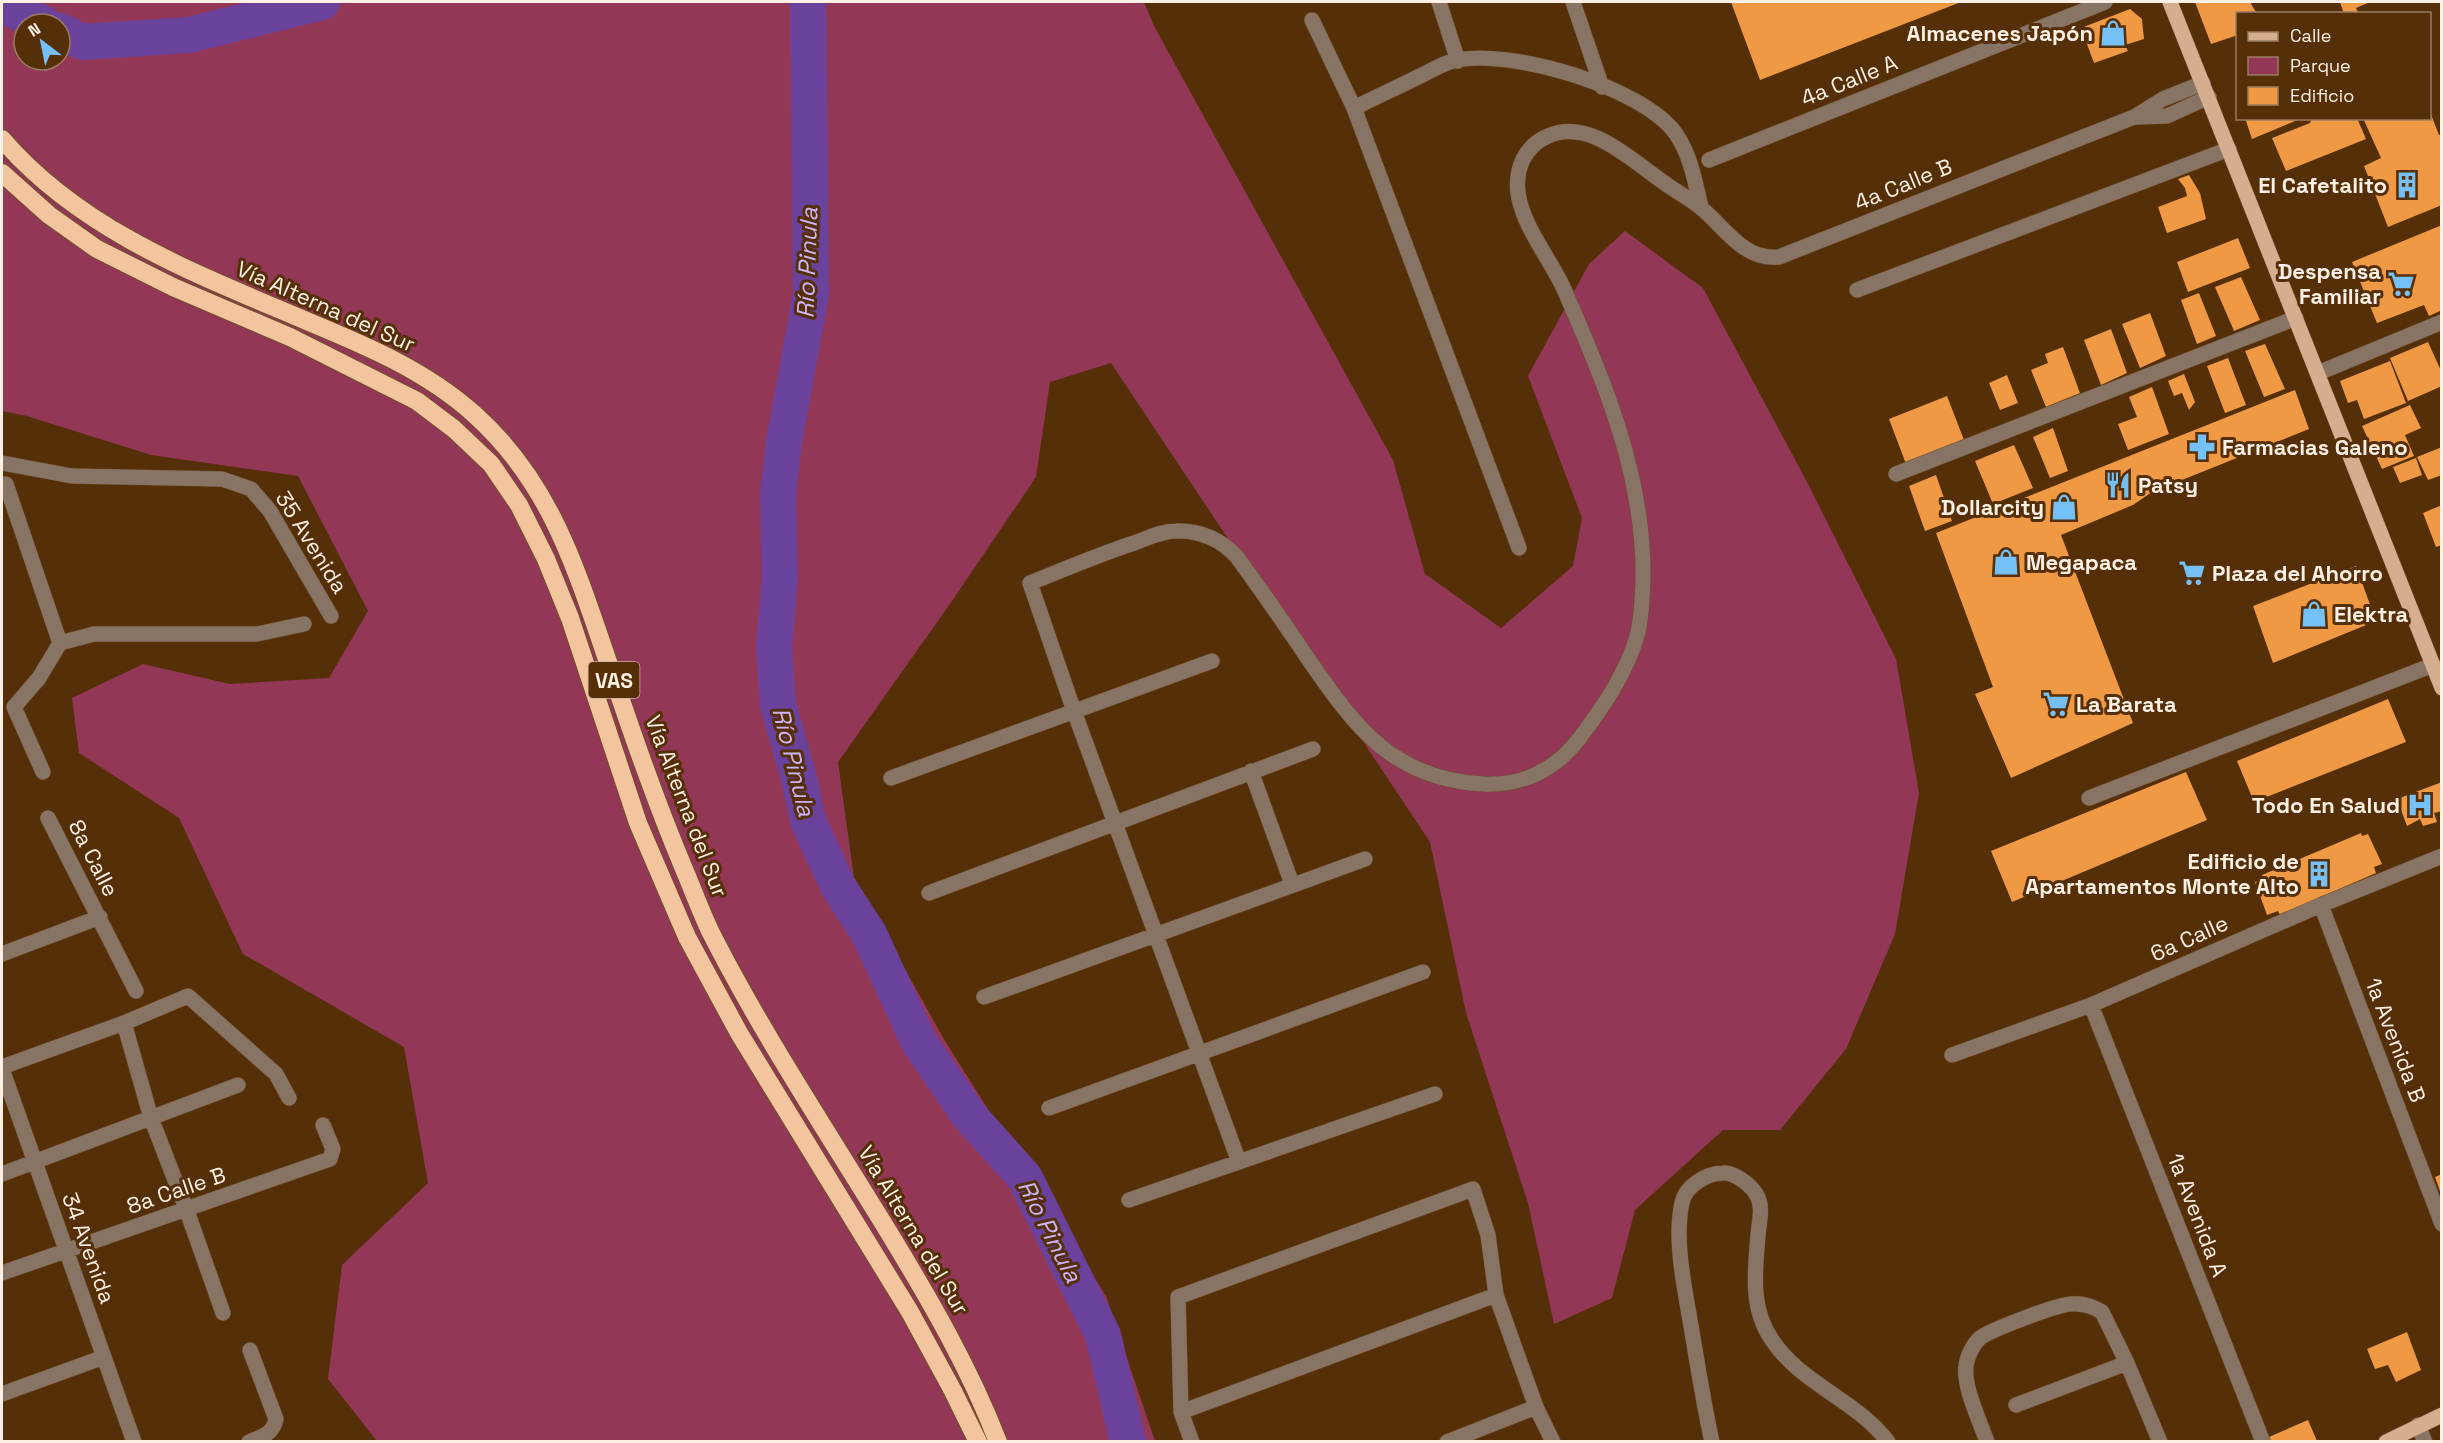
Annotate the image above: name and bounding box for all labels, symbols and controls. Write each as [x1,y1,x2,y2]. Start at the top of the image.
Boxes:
north arrow [12,12,72,72]
legend [2236,12,2431,120]
text: N [24,18,44,41]
shop icon: Almacenes Japón [2098,18,2128,48]
place label: Almacenes Japón [1907,19,2093,47]
text: Calle [2290,24,2331,47]
street label: 4a Calle A [1797,48,1902,112]
text: Parque [2290,54,2351,77]
text: Edificio [2290,84,2354,107]
street label: 4a Calle B [1850,152,1956,216]
building icon: El Cafetalito [2392,170,2422,200]
place label: El Cafetalito [2258,171,2387,199]
water label: Río Pinula [790,207,824,319]
street label: Vía Alterna del Sur [232,254,420,358]
place label: Despensa Familiar [2278,257,2381,310]
supermarket icon: Despensa Familiar [2386,269,2416,299]
pharmacy icon: Farmacias Galeno [2187,432,2217,462]
place label: Farmacias Galeno [2222,433,2408,461]
restaurant icon: Patsy [2103,470,2133,500]
place label: Patsy [2138,471,2198,499]
street label: 35 Avenida [270,486,355,599]
shop icon: Dollarcity [2049,492,2079,522]
place label: Dollarcity [1941,493,2044,521]
shop icon: Megapaca [1991,547,2021,577]
place label: Megapaca [2026,548,2137,576]
supermarket icon: Plaza del Ahorro [2177,558,2207,588]
place label: Plaza del Ahorro [2212,559,2383,587]
shop icon: Elektra [2299,599,2329,629]
place label: Elektra [2334,600,2409,628]
road number: VAS [588,662,640,698]
supermarket icon: La Barata [2041,689,2071,719]
place label: La Barata [2076,690,2177,718]
water label: Río Pinula [766,704,823,820]
street label: Vía Alterna del Sur [639,711,735,901]
hospital icon: Todo En Salud [2405,790,2435,820]
place label: Todo En Salud [2252,791,2400,819]
street label: 8a Calle [63,815,125,901]
place label: Edificio de Apartamentos Monte Alto [2025,847,2299,900]
building icon: Edificio de Apartamentos Monte Alto [2304,859,2334,889]
street label: 6a Calle [2146,908,2232,968]
street label: 1a Avenida B [2359,974,2433,1106]
street label: Vía Alterna del Sur [852,1140,976,1320]
street label: 1a Avenida A [2162,1149,2234,1281]
street label: 8a Calle B [123,1160,229,1220]
water label: Río Pinula [1011,1174,1089,1288]
street label: 34 Avenida [56,1189,122,1308]

